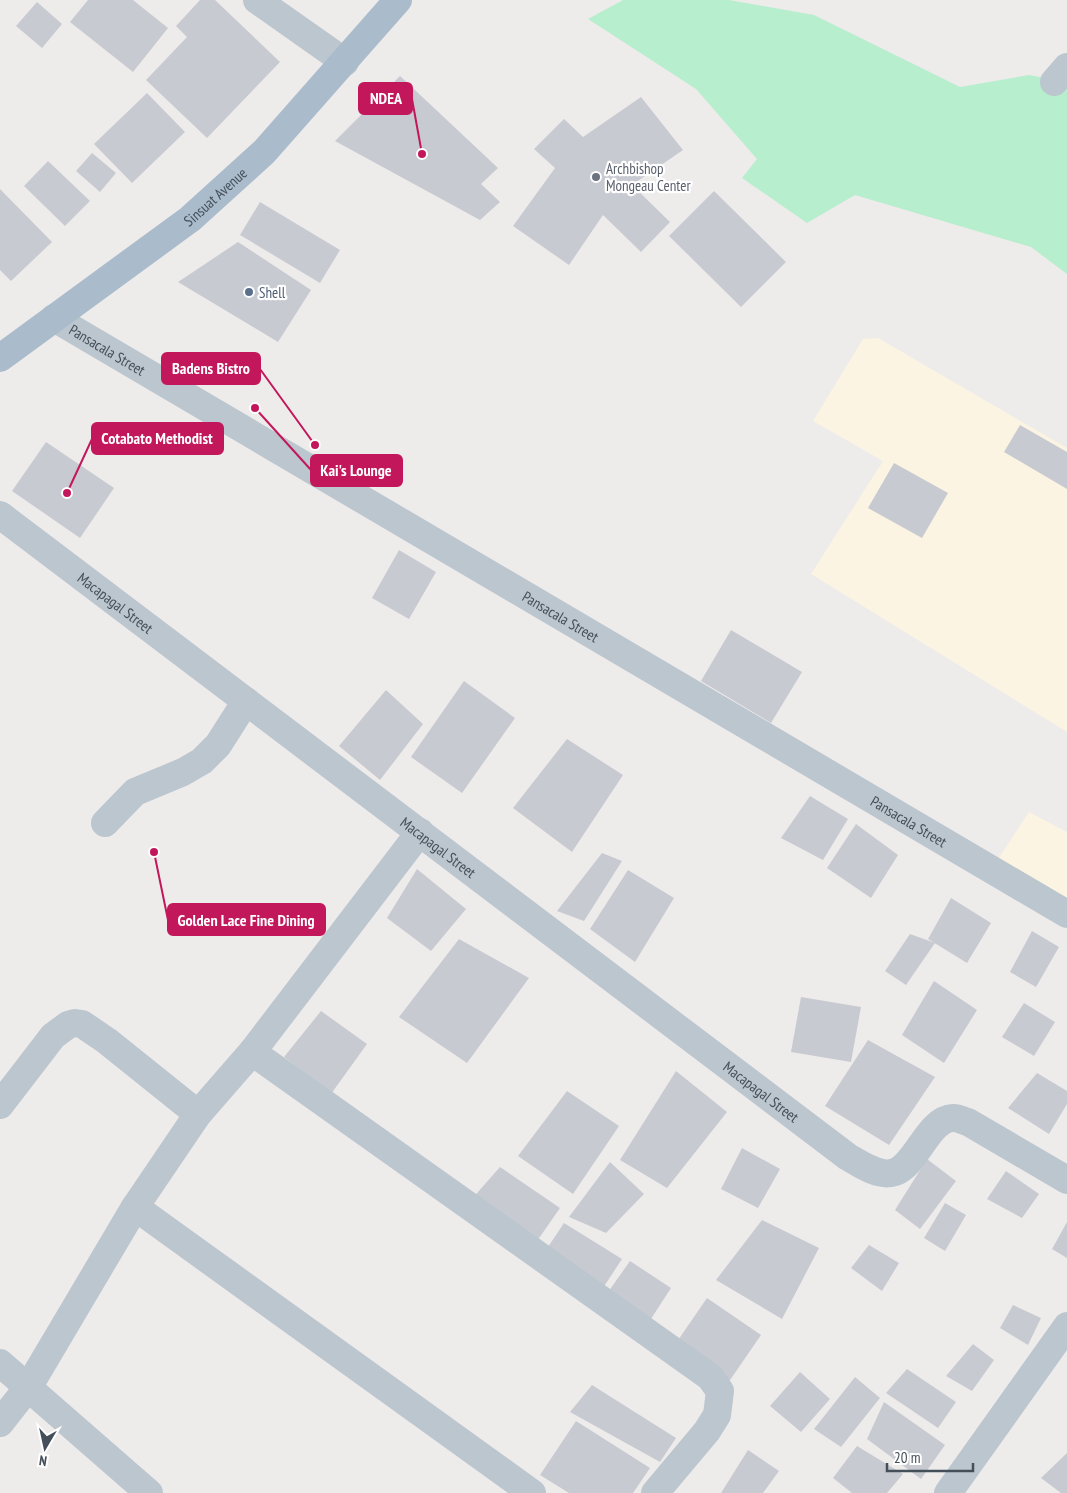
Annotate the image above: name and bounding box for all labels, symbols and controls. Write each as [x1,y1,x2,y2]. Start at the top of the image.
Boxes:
callout: NDEA [359,83,412,114]
text: NDEA [370,88,403,108]
place label: Archbishop Mongeau Center [606,159,691,195]
street label: Sinsuat Avenue [180,163,250,230]
marker: Archbishop Mongeau Center [590,171,602,183]
place label: Shell [259,283,286,302]
marker: Shell [243,286,255,298]
street label: Pansacala Street [66,320,149,379]
callout: Badens Bistro [162,353,260,384]
text: Badens Bistro [172,358,250,378]
callout: Cotabato Methodist [92,423,223,454]
text: Cotabato Methodist [101,428,213,448]
callout: Kai's Lounge [311,455,402,486]
text: Kai's Lounge [320,460,392,480]
street label: Macapagal Street [74,568,157,637]
street label: Pansacala Street [519,586,602,646]
street label: Pansacala Street [867,791,951,851]
street label: Macapagal Street [397,812,480,882]
callout: Golden Lace Fine Dining [168,904,325,935]
text: Golden Lace Fine Dining [177,910,315,930]
street label: Macapagal Street [720,1057,803,1126]
north arrow [20,1423,70,1473]
scale bar [887,1440,973,1472]
text: 20 m [894,1448,920,1467]
text: N [38,1451,48,1470]

